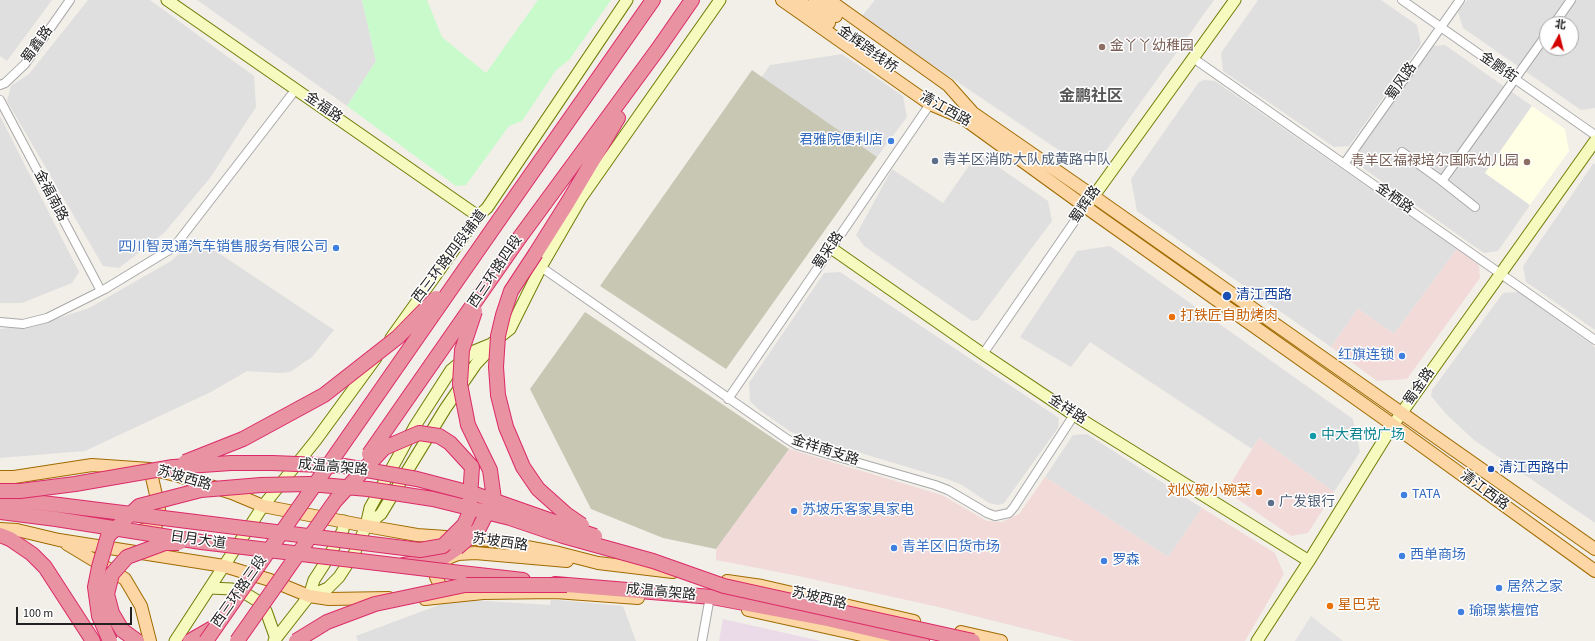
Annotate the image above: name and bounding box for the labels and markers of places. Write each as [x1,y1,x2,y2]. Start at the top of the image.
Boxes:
place label: 金丫丫幼稚园 [1110,39,1194,55]
marker: 金丫丫幼稚园 [1097,42,1107,52]
place label: 君雅院便利店 [799,133,883,149]
marker: 君雅院便利店 [886,136,896,146]
place label: 青羊区消防大队成黄路中队 [943,153,1111,169]
place label: 青羊区福禄培尔国际幼儿园 [1351,154,1519,170]
marker: 青羊区消防大队成黄路中队 [930,156,940,166]
marker: 青羊区福禄培尔国际幼儿园 [1522,157,1532,167]
place label: 四川智灵通汽车销售服务有限公司 [118,240,328,256]
marker: 四川智灵通汽车销售服务有限公司 [331,243,341,253]
place label: 清江西路 [1236,288,1292,304]
marker: 清江西路 [1221,290,1233,302]
place label: 打铁匠自助烤肉 [1180,309,1278,325]
marker: 打铁匠自助烤肉 [1167,312,1177,322]
place label: 红旗连锁 [1338,348,1394,364]
marker: 红旗连锁 [1397,351,1407,361]
place label: 中大君悦广场 [1321,428,1405,444]
marker: 中大君悦广场 [1308,431,1318,441]
place label: 清江西路中 [1499,461,1569,477]
marker: 清江西路中 [1486,464,1496,474]
place label: 刘仪碗小碗菜 [1167,484,1251,500]
marker: 刘仪碗小碗菜 [1254,487,1264,497]
place label: TATA [1412,487,1440,503]
marker: TATA [1399,490,1409,500]
place label: 广发银行 [1279,495,1335,511]
marker: 广发银行 [1266,498,1276,508]
place label: 苏坡乐客家具家电 [802,503,914,519]
marker: 苏坡乐客家具家电 [789,506,799,516]
place label: 青羊区旧货市场 [902,540,1000,556]
marker: 青羊区旧货市场 [889,543,899,553]
place label: 西单商场 [1410,548,1466,564]
marker: 西单商场 [1397,551,1407,561]
place label: 罗森 [1112,553,1140,569]
marker: 罗森 [1099,556,1109,566]
place label: 居然之家 [1507,580,1563,596]
marker: 居然之家 [1494,583,1504,593]
place label: 星巴克 [1338,598,1380,614]
marker: 星巴克 [1325,601,1335,611]
place label: 瑜璟紫檀馆 [1469,604,1539,620]
marker: 瑜璟紫檀馆 [1456,607,1466,617]

